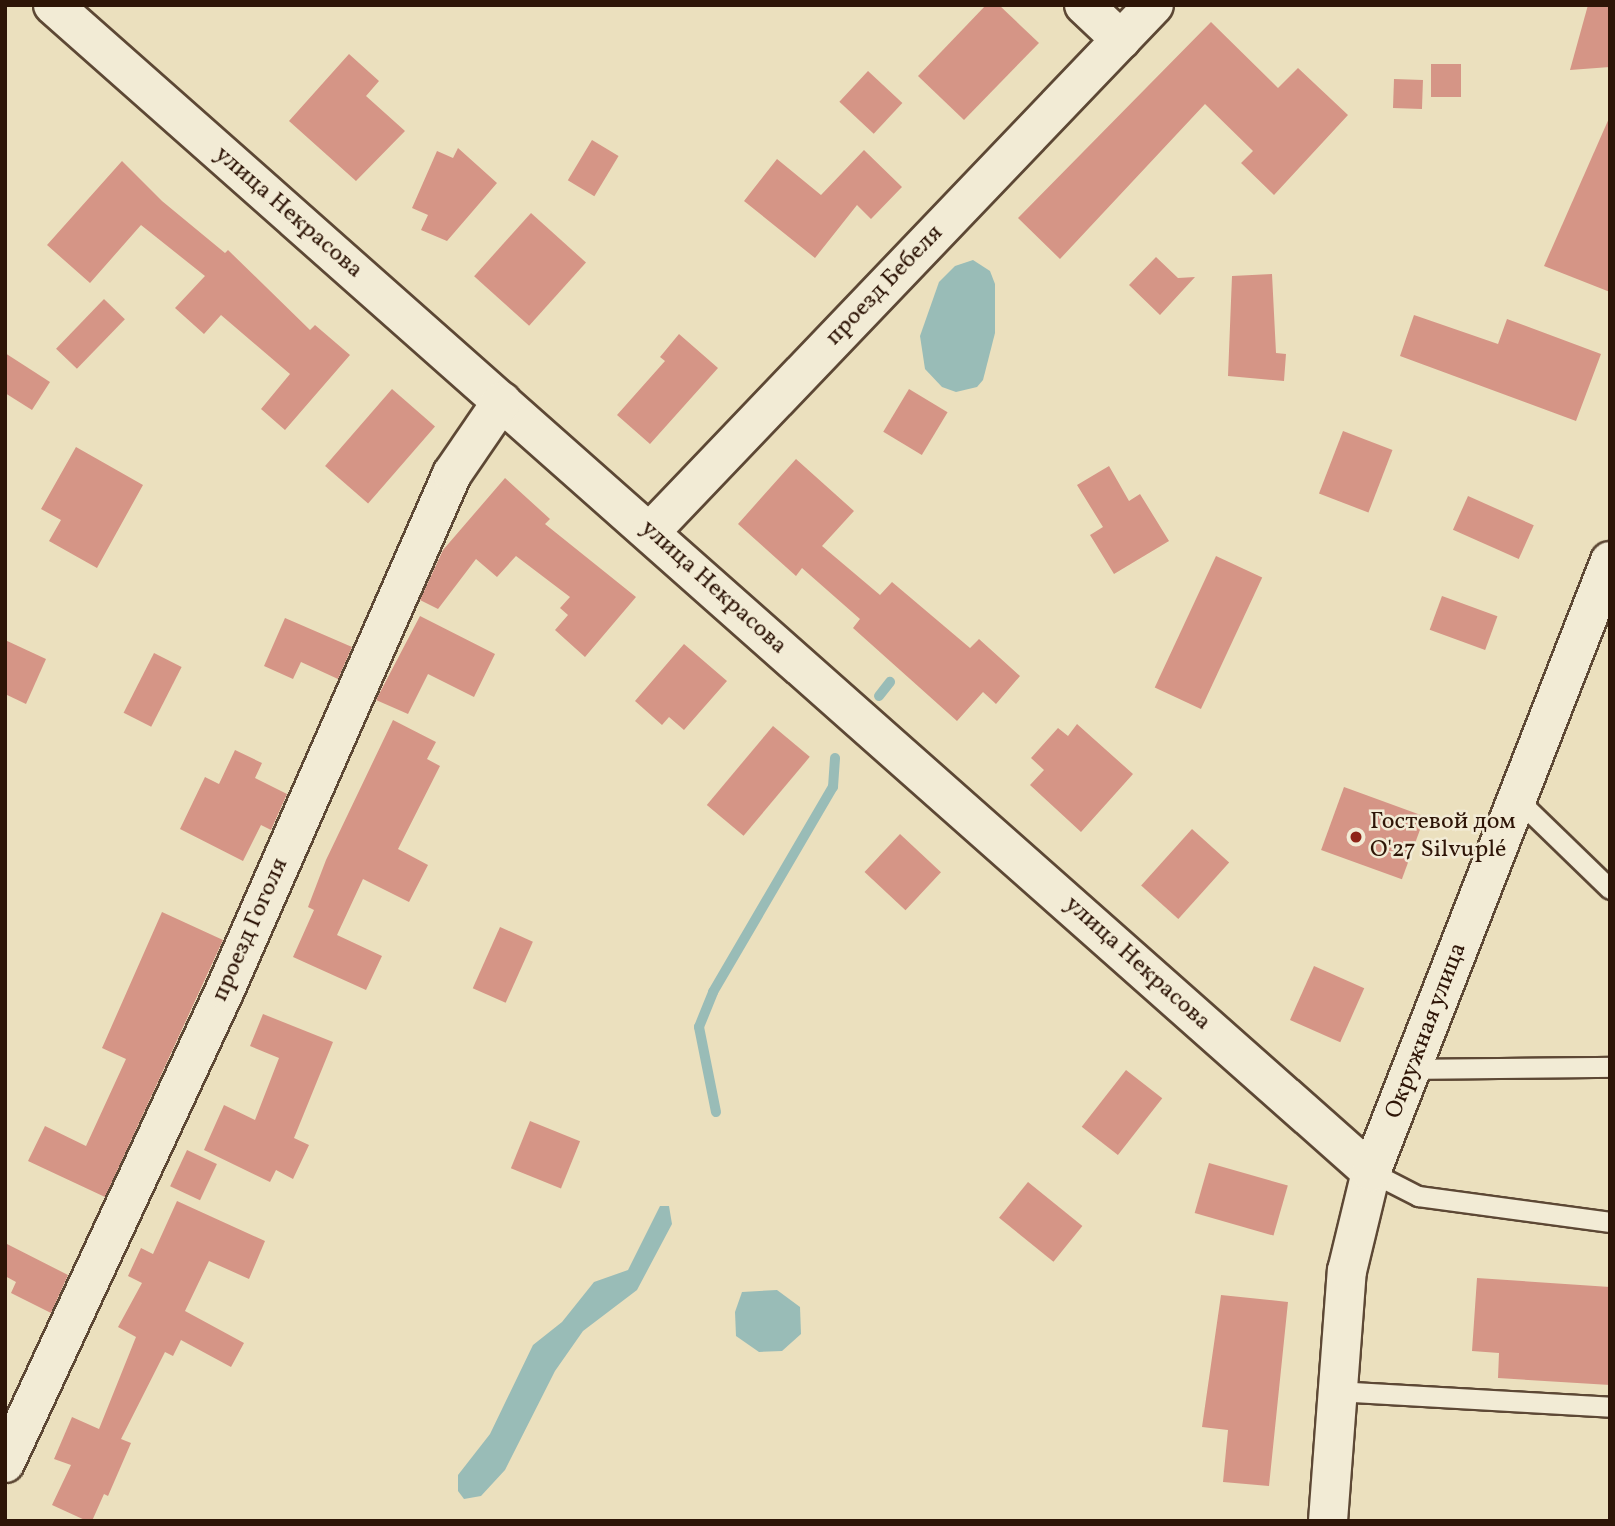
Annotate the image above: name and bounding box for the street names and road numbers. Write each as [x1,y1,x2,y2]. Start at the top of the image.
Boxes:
street label: улица Некрасова [208,141,368,285]
street label: проезд Бебеля [820,220,950,352]
street label: улица Некрасова [634,515,792,661]
street label: проезд Гоголя [207,854,295,1006]
street label: улица Некрасова [1058,891,1216,1037]
street label: Окружная улица [1380,939,1474,1123]

